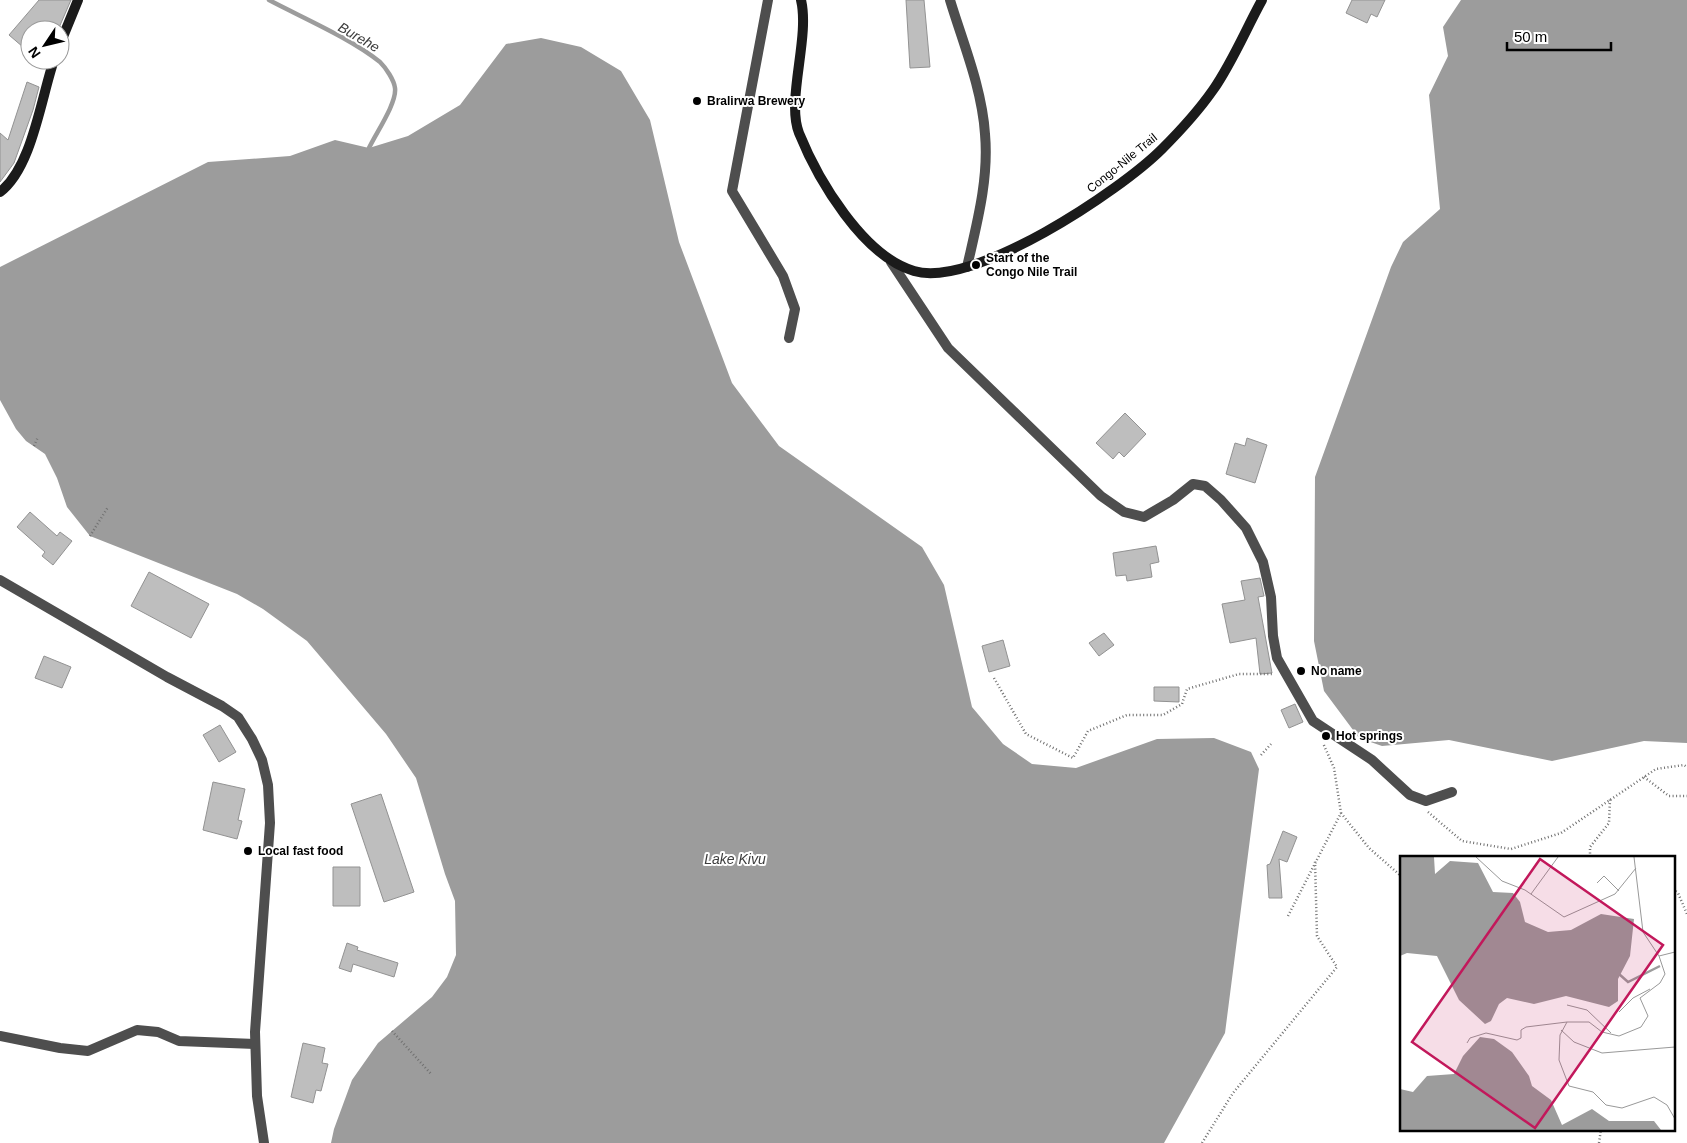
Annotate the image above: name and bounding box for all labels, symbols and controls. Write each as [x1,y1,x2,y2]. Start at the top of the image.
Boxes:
water label: Burehe [335,19,383,55]
north arrow [20,20,70,70]
scale bar [1507,20,1611,52]
text: 50 m [1514,28,1547,45]
text: N [25,44,44,61]
place label: Bralirwa Brewery [707,94,805,108]
marker: Bralirwa Brewery [691,95,703,107]
street label: Congo-Nile Trail [1084,130,1160,196]
place label: Start of the Congo Nile Trail [986,251,1077,279]
marker: Start of the Congo Nile Trail [970,259,982,271]
place label: No name [1311,664,1362,678]
marker: No name [1295,665,1307,677]
place label: Hot springs [1336,729,1403,743]
marker: Hot springs [1320,730,1332,742]
place label: Local fast food [258,844,343,858]
marker: Local fast food [242,845,254,857]
water label: Lake Kivu [704,851,766,867]
inset map [1400,856,1674,1130]

